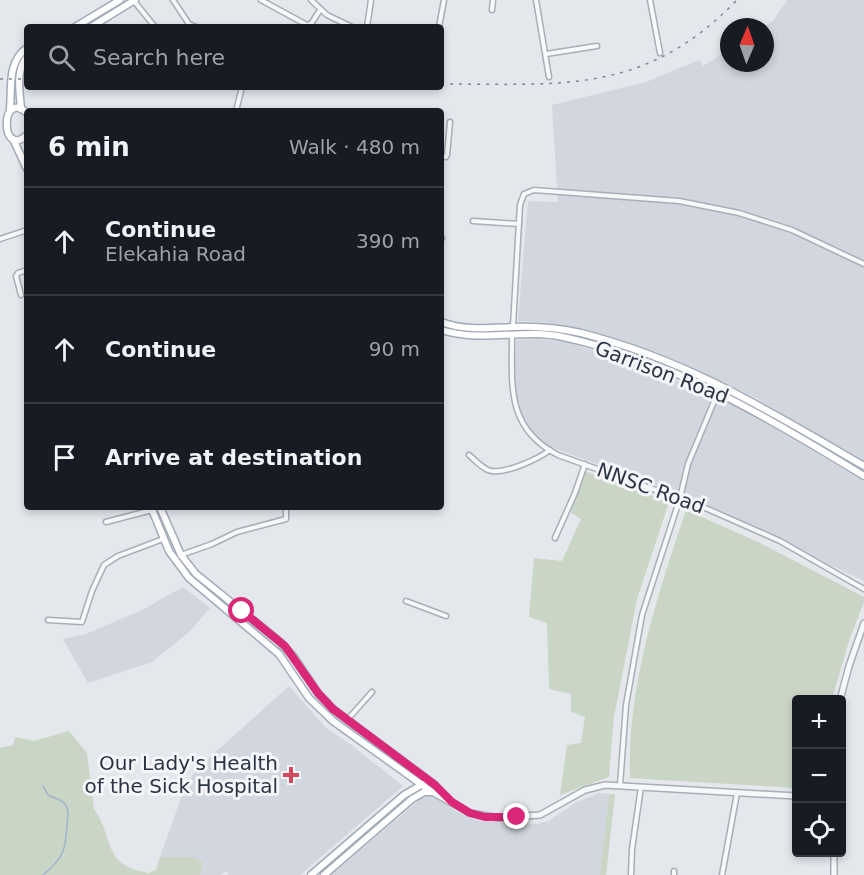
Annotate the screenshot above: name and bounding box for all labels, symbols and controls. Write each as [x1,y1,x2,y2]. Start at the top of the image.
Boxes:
north arrow [720,18,774,72]
search box [24,24,444,90]
icon: search [45,41,78,74]
text: Search here [93,45,225,70]
text: 6 min [48,132,130,162]
text: Walk · 480 m [289,135,420,159]
text: Continue [105,217,216,242]
icon: ahead [48,225,81,258]
text: 390 m [356,229,420,253]
text: Elekahia Road [105,242,246,266]
icon: ahead [48,333,81,366]
street label: Garrison Road [592,335,732,409]
text: Continue [105,337,216,362]
text: 90 m [369,337,420,361]
icon: arrive [48,441,81,474]
text: Arrive at destination [105,445,362,470]
street label: NNSC Road [594,457,708,519]
route start [228,597,254,623]
map controls [792,695,846,857]
button: + [792,695,846,749]
button: − [792,749,846,803]
place label: Our Lady's Health of the Sick Hospital [84,751,278,798]
marker: Our Lady's Health of the Sick Hospital [282,766,300,784]
route end [503,803,529,829]
button: locate [792,803,846,857]

